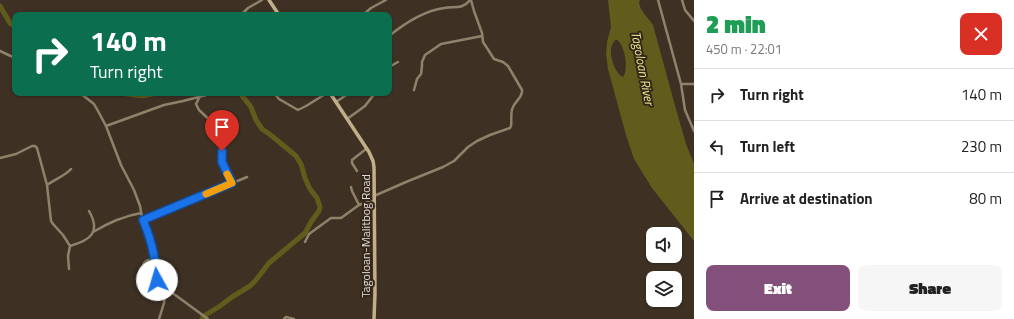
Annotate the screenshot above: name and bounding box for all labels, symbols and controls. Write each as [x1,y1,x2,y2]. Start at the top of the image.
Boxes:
text: 2 min [706,6,766,42]
button: close [960,13,1002,55]
text: 140 m [90,19,167,62]
icon: right [24,28,76,80]
water label: Tagoloan River [626,29,660,109]
text: 450 m · 22:01 [706,39,782,59]
text: Turn right [90,58,163,85]
text: Turn right [740,83,804,106]
text: 140 m [961,83,1002,106]
icon: right [706,84,728,106]
pin [205,110,239,151]
icon: arrive [211,116,233,138]
text: Turn left [740,135,795,158]
text: 230 m [961,135,1002,158]
icon: left [706,136,728,158]
street label: Tagoloan-Malitbog Road [356,174,375,298]
text: Arrive at destination [740,187,873,210]
text: 80 m [969,187,1002,210]
icon: arrive [706,188,728,210]
map controls [646,227,682,307]
button: sound [646,227,682,263]
position arrow [136,259,178,301]
button: Exit [706,265,850,311]
button: Share [858,265,1002,311]
button: layers [646,271,682,307]

